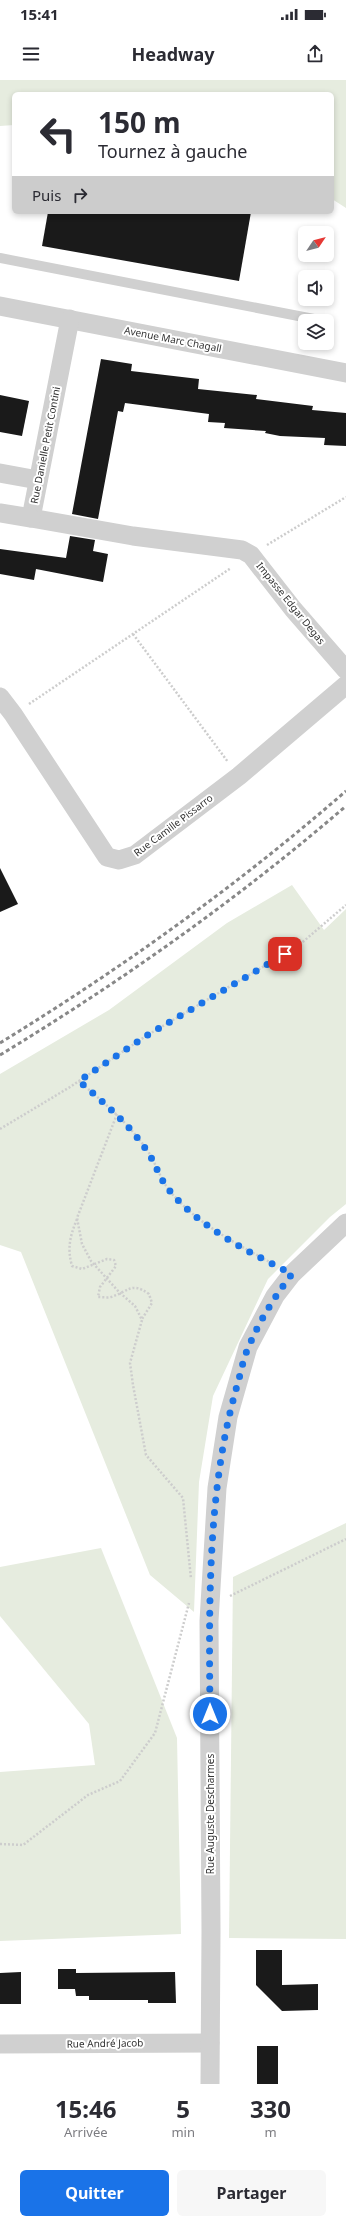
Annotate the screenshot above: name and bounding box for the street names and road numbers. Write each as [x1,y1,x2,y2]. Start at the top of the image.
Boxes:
street label: Avenue Marc Chagall [123,323,223,355]
street label: Rue Danielle Petit Contini [27,385,63,505]
street label: Impasse Edgar Degas [253,559,329,647]
street label: Rue Camille Pissarro [131,791,215,859]
street label: Rue Auguste Descharmes [203,1754,217,1874]
street label: Rue André Jacob [66,2035,144,2051]

